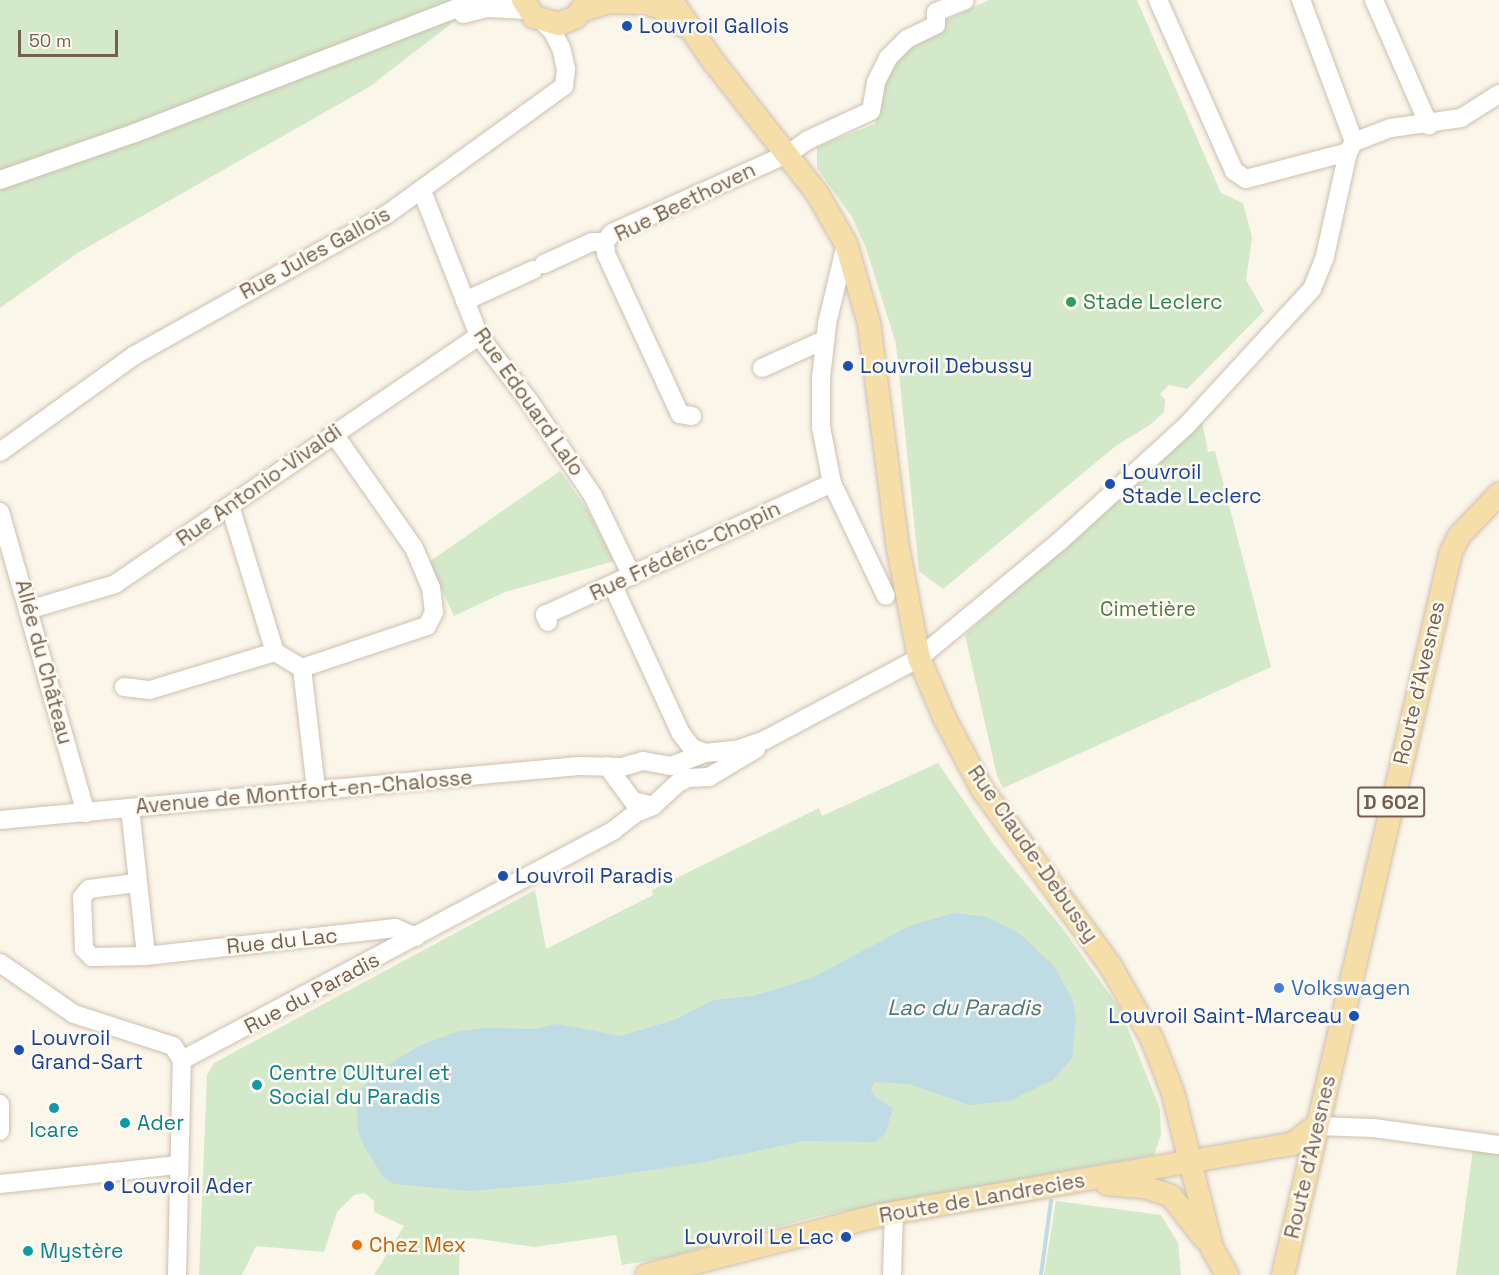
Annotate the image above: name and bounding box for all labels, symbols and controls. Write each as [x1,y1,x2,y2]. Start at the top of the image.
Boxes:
place label: Louvroil Gallois [639,13,789,39]
scale bar [21,18,122,56]
marker: Louvroil Gallois [620,19,634,33]
text: 50 m [29,29,71,52]
street label: Rue Beethoven [610,157,760,247]
street label: Rue Jules Gallois [235,201,395,305]
place label: Stade Leclerc [1083,289,1223,315]
marker: Stade Leclerc [1064,295,1078,309]
street label: Rue Edouard Lalo [468,323,590,481]
place label: Louvroil Debussy [860,353,1032,379]
marker: Louvroil Debussy [841,359,855,373]
street label: Rue Antonio-Vivaldi [171,418,347,552]
place label: Louvroil Stade Leclerc [1122,459,1262,509]
marker: Louvroil Stade Leclerc [1103,477,1117,491]
street label: Rue Frédéric-Chopin [586,496,784,606]
street label: Allée du Château [10,577,78,747]
park label: Cimetière [1100,596,1196,622]
street label: Route d'Avesnes [1388,599,1450,767]
street label: Rue Claude-Debussy [962,761,1104,947]
street label: Avenue de Montfort-en-Chalosse [134,765,474,819]
road number: D 602 [1356,785,1426,819]
place label: Louvroil Paradis [515,863,673,889]
marker: Louvroil Paradis [496,869,510,883]
street label: Rue du Lac [225,923,339,959]
street label: Rue du Paradis [240,947,384,1039]
place label: Volkswagen [1291,975,1410,1001]
marker: Volkswagen [1272,981,1286,995]
water label: Lac du Paradis [887,995,1041,1021]
place label: Louvroil Saint-Marceau [1108,1003,1342,1029]
marker: Louvroil Saint-Marceau [1347,1009,1361,1023]
place label: Louvroil Grand-Sart [31,1025,143,1075]
marker: Louvroil Grand-Sart [12,1043,26,1057]
place label: Centre CUlturel et Social du Paradis [269,1060,450,1110]
street label: Route d'Avesnes [1279,1073,1341,1241]
marker: Centre CUlturel et Social du Paradis [250,1078,264,1092]
marker: Icare [47,1101,61,1115]
place label: Ader [137,1110,184,1136]
marker: Ader [118,1116,132,1130]
place label: Icare [29,1117,79,1143]
street label: Route de Landrecies [877,1167,1087,1229]
place label: Louvroil Ader [121,1173,253,1199]
marker: Louvroil Ader [102,1179,116,1193]
place label: Louvroil Le Lac [684,1224,834,1250]
marker: Louvroil Le Lac [839,1230,853,1244]
place label: Chez Mex [369,1232,466,1258]
place label: Mystère [40,1238,124,1264]
marker: Chez Mex [350,1238,364,1252]
marker: Mystère [21,1244,35,1258]

